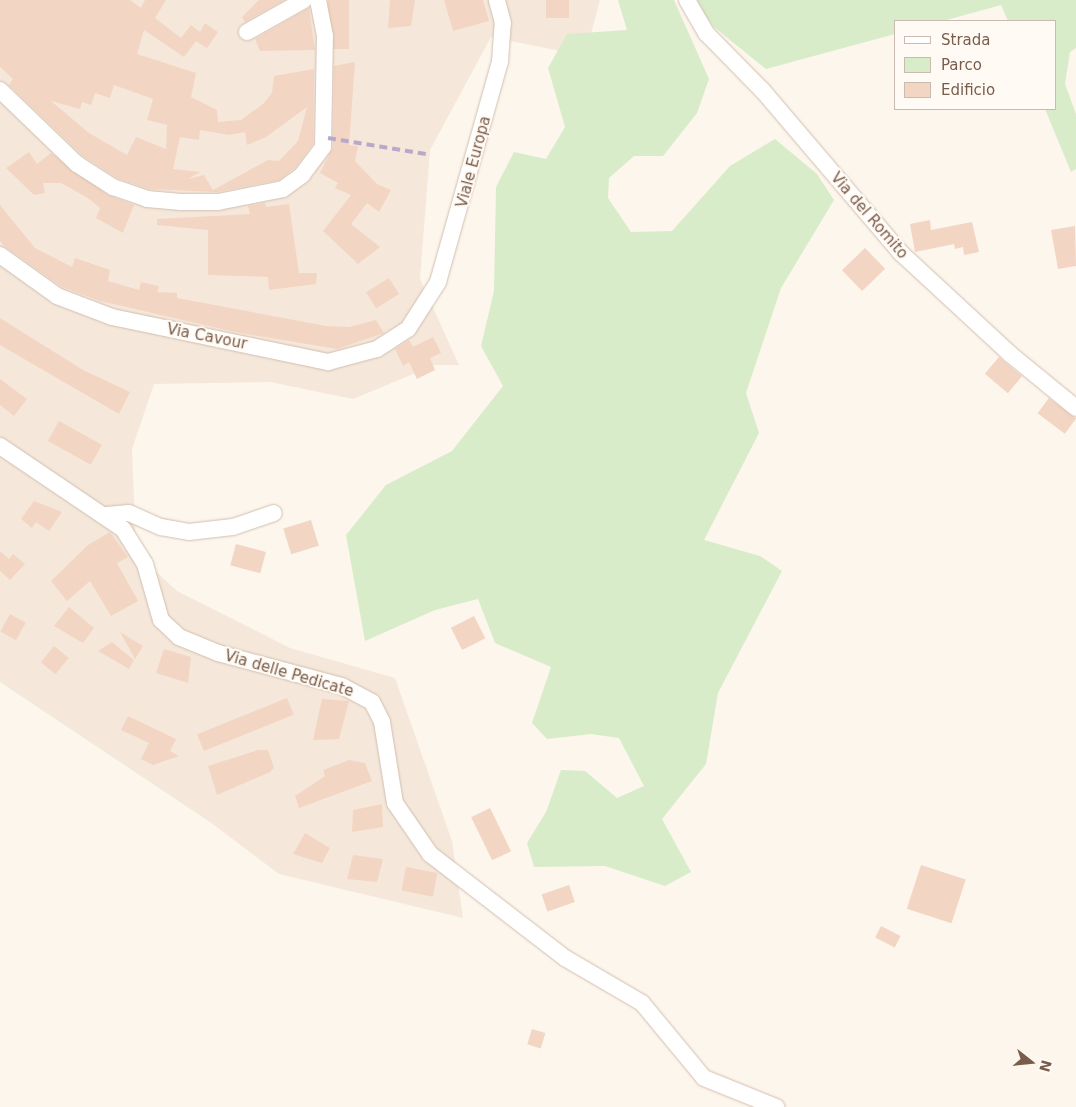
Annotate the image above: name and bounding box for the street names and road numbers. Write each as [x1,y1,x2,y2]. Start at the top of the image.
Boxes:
street label: Viale Europa [453,114,495,210]
street label: Via del Romito [827,169,911,263]
street label: Via Cavour [165,320,249,354]
street label: Via delle Pedicate [223,647,355,701]

